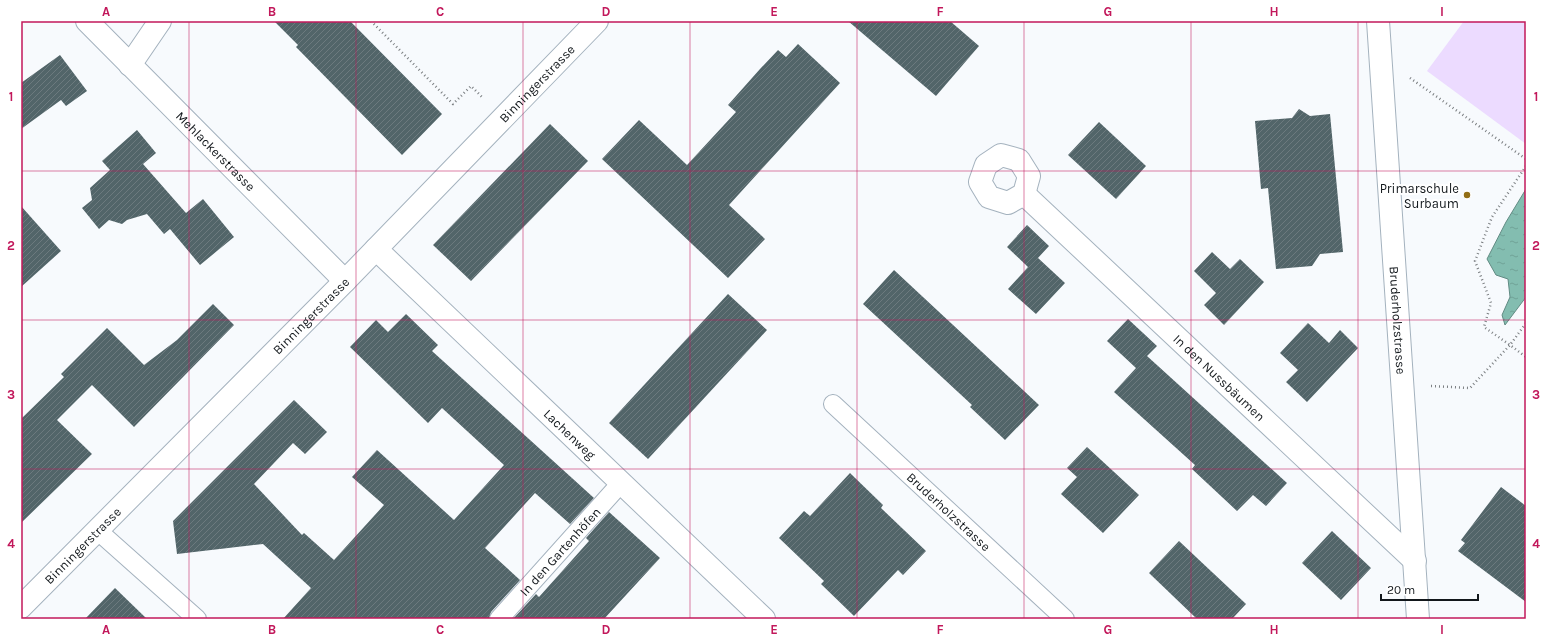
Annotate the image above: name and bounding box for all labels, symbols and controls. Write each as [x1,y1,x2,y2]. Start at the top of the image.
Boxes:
text: A [102,4,110,19]
text: B [268,4,276,19]
text: C [436,4,444,19]
text: D [602,4,611,19]
text: E [770,4,778,19]
text: F [936,4,944,19]
text: G [1104,4,1112,19]
text: H [1269,4,1279,19]
text: I [1440,4,1444,19]
street label: Binningerstrasse [496,41,578,125]
text: 1 [9,89,13,104]
text: 1 [1534,89,1538,104]
street label: Mehlackerstrasse [173,108,259,194]
place label: Primarschule Surbaum [1380,181,1459,211]
marker: Primarschule Surbaum [1462,190,1472,200]
text: 2 [7,238,15,253]
text: 2 [1532,238,1540,253]
street label: Bruderholzstrasse [1387,266,1409,375]
street label: Binningerstrasse [269,274,352,357]
street label: In den Nussbäumen [1171,331,1268,424]
text: 3 [7,387,15,402]
text: 3 [1532,387,1540,402]
street label: Lachenweg [541,406,599,463]
street label: Bruderholzstrasse [904,469,994,554]
street label: Binningerstrasse [41,504,124,587]
street label: In den Gartenhöfen [516,504,603,599]
text: 4 [7,536,15,551]
text: 4 [1532,536,1540,551]
scale bar [1381,576,1478,602]
text: 20 m [1387,583,1415,597]
text: A [102,622,110,637]
text: B [268,622,276,637]
text: C [436,622,444,637]
text: D [602,622,611,637]
text: E [770,622,778,637]
text: F [936,622,944,637]
text: G [1104,622,1112,637]
text: H [1269,622,1279,637]
text: I [1440,622,1444,637]

